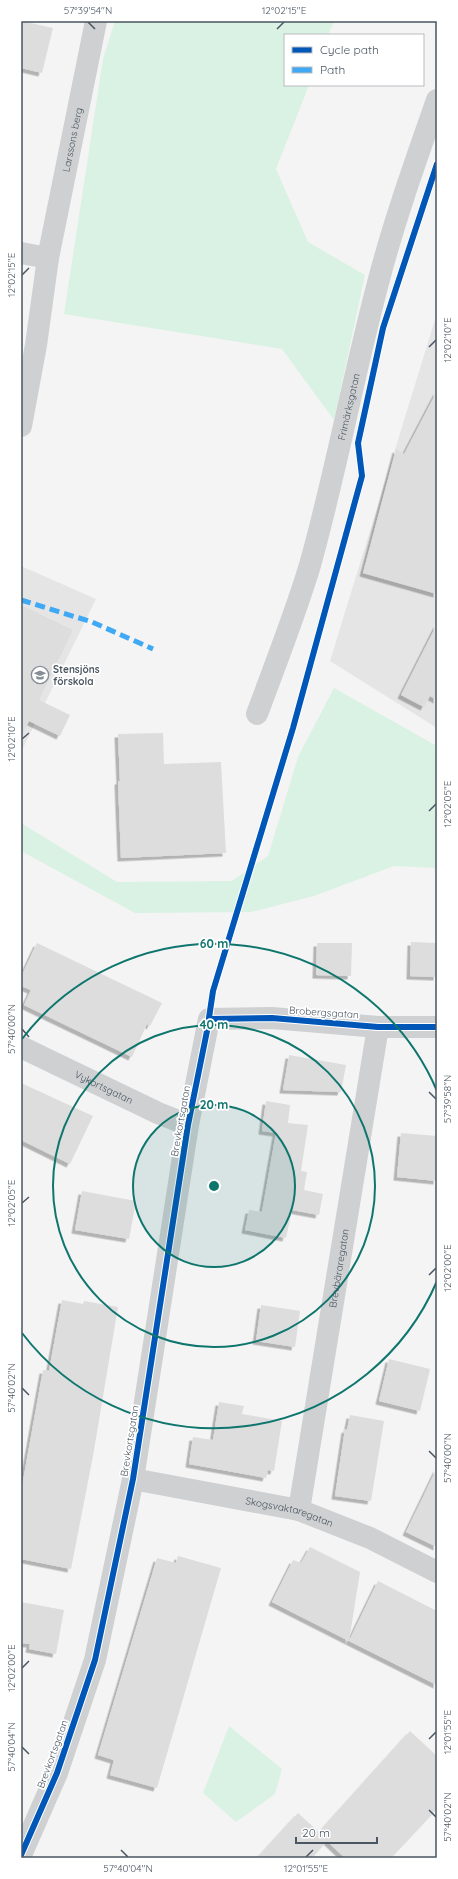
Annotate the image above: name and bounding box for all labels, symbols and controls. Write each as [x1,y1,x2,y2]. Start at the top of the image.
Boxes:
text: 57°39'54"N [64,4,112,17]
text: 12°02'15"E [262,4,307,17]
legend [284,34,424,86]
text: Cycle path [320,42,379,57]
text: Path [320,62,345,77]
street label: Larssons berg [60,106,85,173]
text: 12°02'15"E [5,252,18,297]
text: 12°02'10"E [441,317,454,363]
street label: Frimärksgatan [335,372,363,442]
place label: Stensjöns förskola [53,663,100,688]
school or university icon: Stensjöns förskola [30,665,50,685]
text: 12°02'10"E [5,716,18,762]
text: 12°02'05"E [441,780,454,827]
text: 60 m [200,936,228,951]
text: 57°40'00"N [5,1004,18,1054]
street label: Brobergsgatan [289,1004,359,1021]
text: 40 m [200,1017,228,1032]
street label: Vykortsgatan [72,1068,135,1107]
text: 57°39'58"N [441,1075,454,1123]
street label: Brevkortsgatan [168,1085,193,1158]
text: 20 m [200,1097,228,1112]
text: 12°02'05"E [5,1179,18,1226]
centre of rings [207,1179,221,1193]
street label: Brevbäraregatan [326,1228,352,1309]
text: 12°02'00"E [441,1244,454,1292]
text: 57°40'02"N [5,1363,18,1413]
street label: Brevkortsgatan [117,1405,142,1478]
text: 57°40'00"N [441,1433,454,1483]
street label: Skogsvaktaregatan [244,1494,335,1530]
text: 12°02'00"E [5,1644,18,1692]
text: 12°01'55"E [441,1709,454,1754]
street label: Brevkortsgatan [34,1718,71,1790]
text: 57°40'04"N [5,1722,18,1772]
text: 57°40'02"N [441,1792,454,1842]
scale bar [296,1819,377,1845]
text: 20 m [302,1825,330,1840]
text: 57°40'04"N [103,1862,153,1875]
text: 12°01'55"E [284,1862,329,1875]

